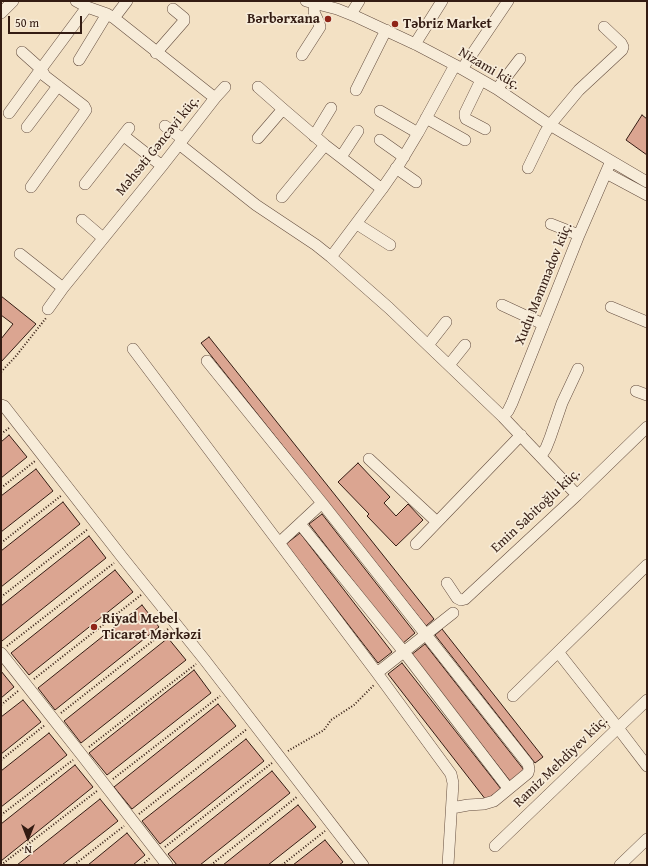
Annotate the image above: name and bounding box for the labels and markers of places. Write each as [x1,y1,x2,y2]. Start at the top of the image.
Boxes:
place label: Bərbərxana [247,11,320,27]
marker: Bərbərxana [323,14,333,24]
place label: Təbriz Market [403,16,492,32]
marker: Təbriz Market [390,19,400,29]
place label: Riyad Mebel Ticarət Mərkəzi [102,611,201,644]
marker: Riyad Mebel Ticarət Mərkəzi [89,622,99,632]

